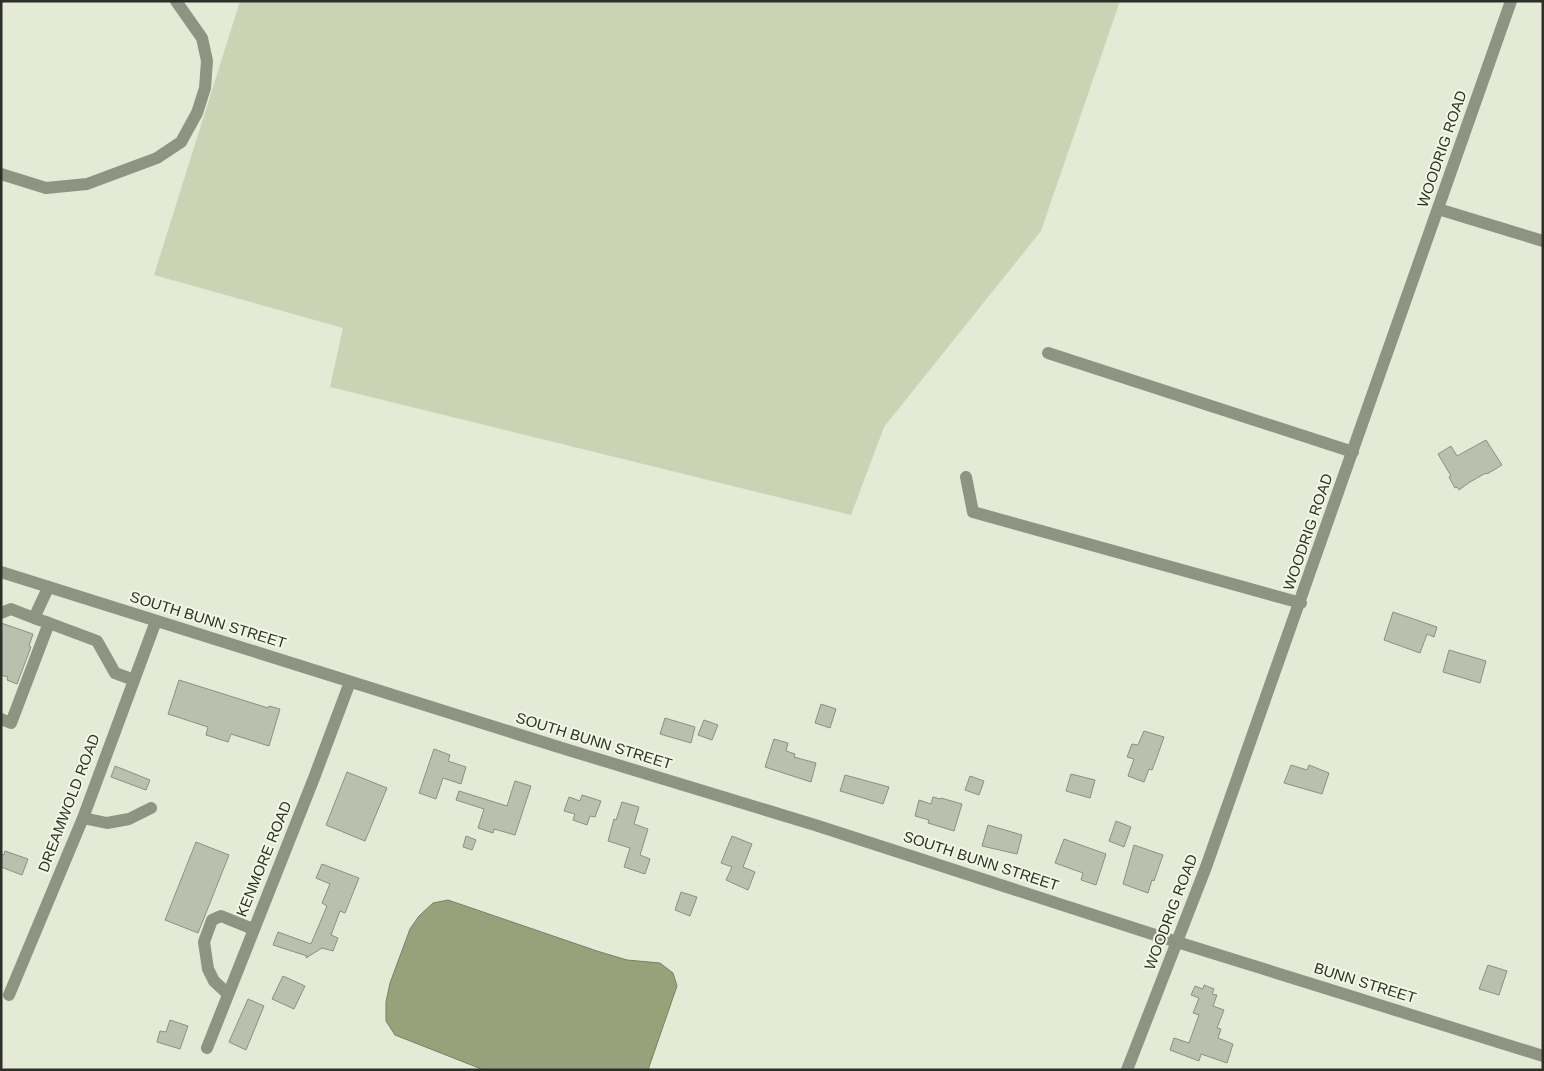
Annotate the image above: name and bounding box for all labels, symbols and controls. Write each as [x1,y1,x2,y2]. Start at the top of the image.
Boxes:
street label: WOODRIG ROAD [1414,88,1470,210]
street label: WOODRIG ROAD [1280,471,1336,593]
street label: SOUTH BUNN STREET [128,588,288,651]
street label: SOUTH BUNN STREET [514,709,674,772]
street label: DREAMWOLD ROAD [34,731,103,874]
street label: KENMORE ROAD [233,798,295,919]
street label: SOUTH BUNN STREET [901,827,1061,894]
street label: WOODRIG ROAD [1141,851,1200,972]
street label: BUNN STREET [1312,959,1418,1006]

